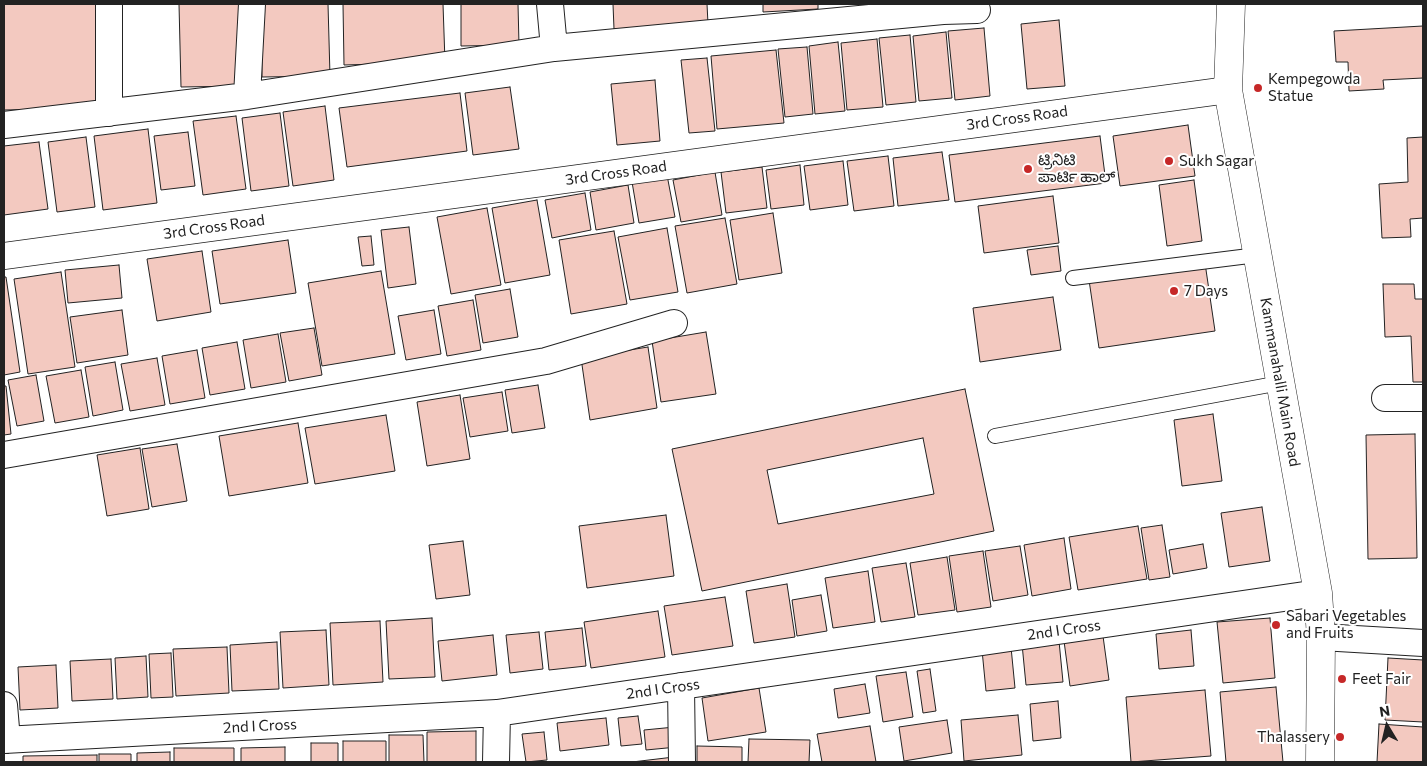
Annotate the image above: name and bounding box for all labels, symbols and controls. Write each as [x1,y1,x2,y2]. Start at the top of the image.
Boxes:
place label: Kempegowda Statue [1268,70,1360,105]
marker: Kempegowda Statue [1252,82,1264,94]
street label: 3rd Cross Road [965,102,1069,134]
place label: ಟ್ರಿನಿಟಿ ಪಾರ್ಟಿ ಹಾಲ್ [1038,151,1115,186]
place label: Sukh Sagar [1179,152,1254,170]
marker: Sukh Sagar [1163,155,1175,167]
street label: 3rd Cross Road [564,157,668,189]
marker: ಟ್ರಿನಿಟಿ ಪಾರ್ಟಿ ಹಾಲ್ [1022,163,1034,175]
street label: 3rd Cross Road [162,211,266,243]
place label: 7 Days [1184,282,1228,300]
marker: 7 Days [1168,285,1180,297]
street label: Kammanahalli Main Road [1256,296,1304,468]
place label: Sabari Vegetables and Fruits [1286,607,1406,642]
street label: 2nd I Cross [1026,616,1102,644]
marker: Sabari Vegetables and Fruits [1270,619,1282,631]
place label: Feet Fair [1352,670,1411,688]
marker: Feet Fair [1336,673,1348,685]
street label: 2nd I Cross [625,675,701,703]
north arrow [1362,701,1412,751]
text: N [1378,701,1391,720]
street label: 2nd I Cross [223,715,297,737]
place label: Thalassery [1257,728,1330,746]
marker: Thalassery [1334,731,1346,743]

